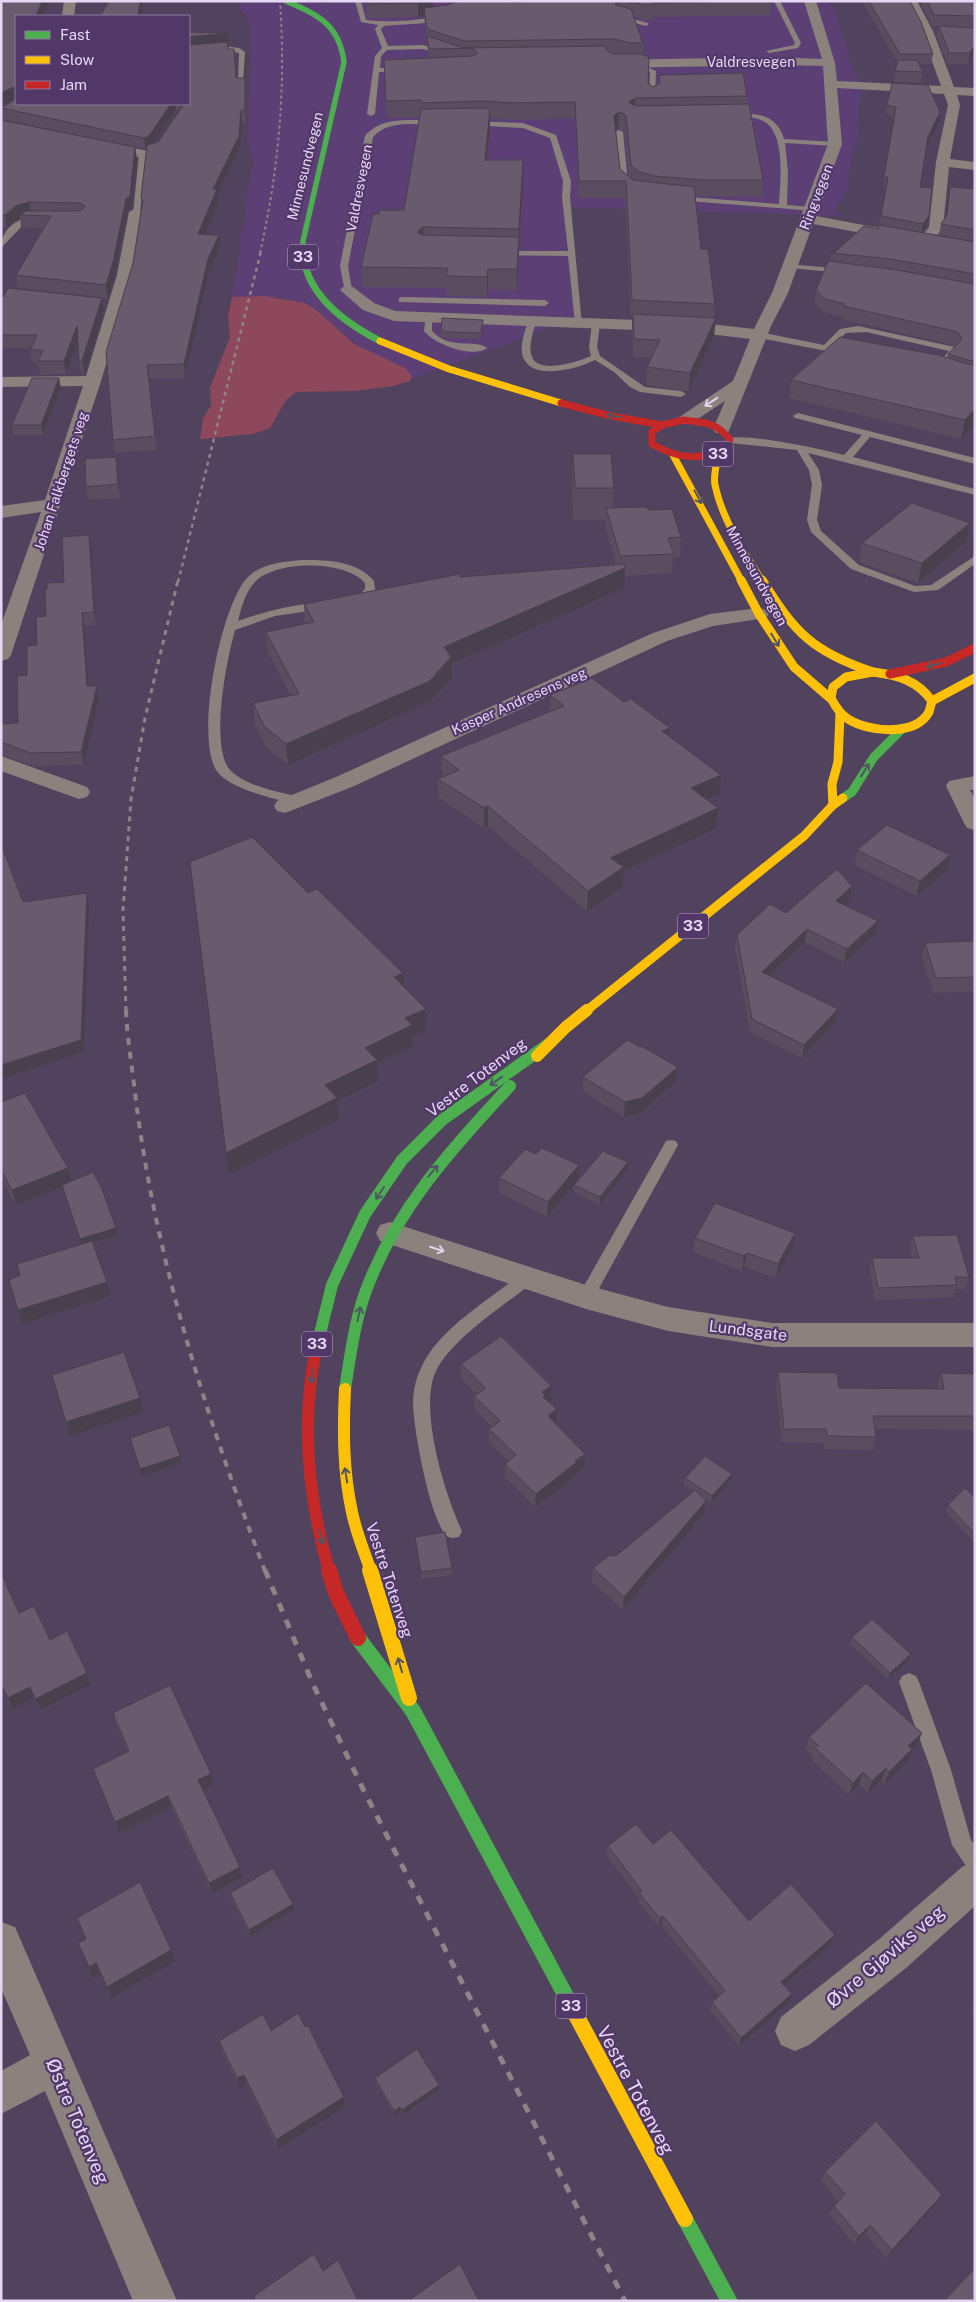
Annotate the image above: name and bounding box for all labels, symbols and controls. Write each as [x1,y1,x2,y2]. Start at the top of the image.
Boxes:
legend [15,15,190,105]
text: Fast [60,26,90,43]
text: Slow [60,51,95,68]
street label: Valdresvegen [707,54,795,70]
text: Jam [60,76,87,93]
street label: Minnesundvegen [284,110,326,222]
street label: Valdresvegen [343,143,375,233]
street label: Ringvegen [796,162,836,232]
road number: 33 [288,244,318,270]
one-way arrow [705,397,719,407]
street label: Johan Falkbergets veg [31,409,91,553]
one-way arrow [606,411,622,420]
road number: 33 [703,442,733,466]
one-way arrow [693,490,703,505]
street label: Minnesundvegen [723,524,791,628]
one-way arrow [770,633,780,647]
one-way arrow [926,661,942,670]
street label: Kasper Andresens veg [449,664,589,738]
one-way arrow [859,763,870,777]
road number: 33 [678,914,708,938]
street label: Vestre Totenveg [423,1034,530,1121]
one-way arrow [489,1076,503,1086]
one-way arrow [428,1165,439,1178]
one-way arrow [375,1186,385,1200]
one-way arrow [428,1244,444,1254]
one-way arrow [355,1307,364,1323]
street label: Lundsgate [708,1316,788,1345]
road number: 33 [302,1332,332,1356]
one-way arrow [307,1368,316,1384]
one-way arrow [341,1467,351,1483]
street label: Vestre Totenveg [362,1520,417,1640]
one-way arrow [317,1529,326,1545]
one-way arrow [394,1657,404,1673]
street label: Øvre Gjøviks veg [821,1900,949,2012]
road number: 33 [556,1994,586,2018]
street label: Vestre Totenveg [593,2022,679,2158]
street label: Østre Totenveg [42,2055,114,2187]

